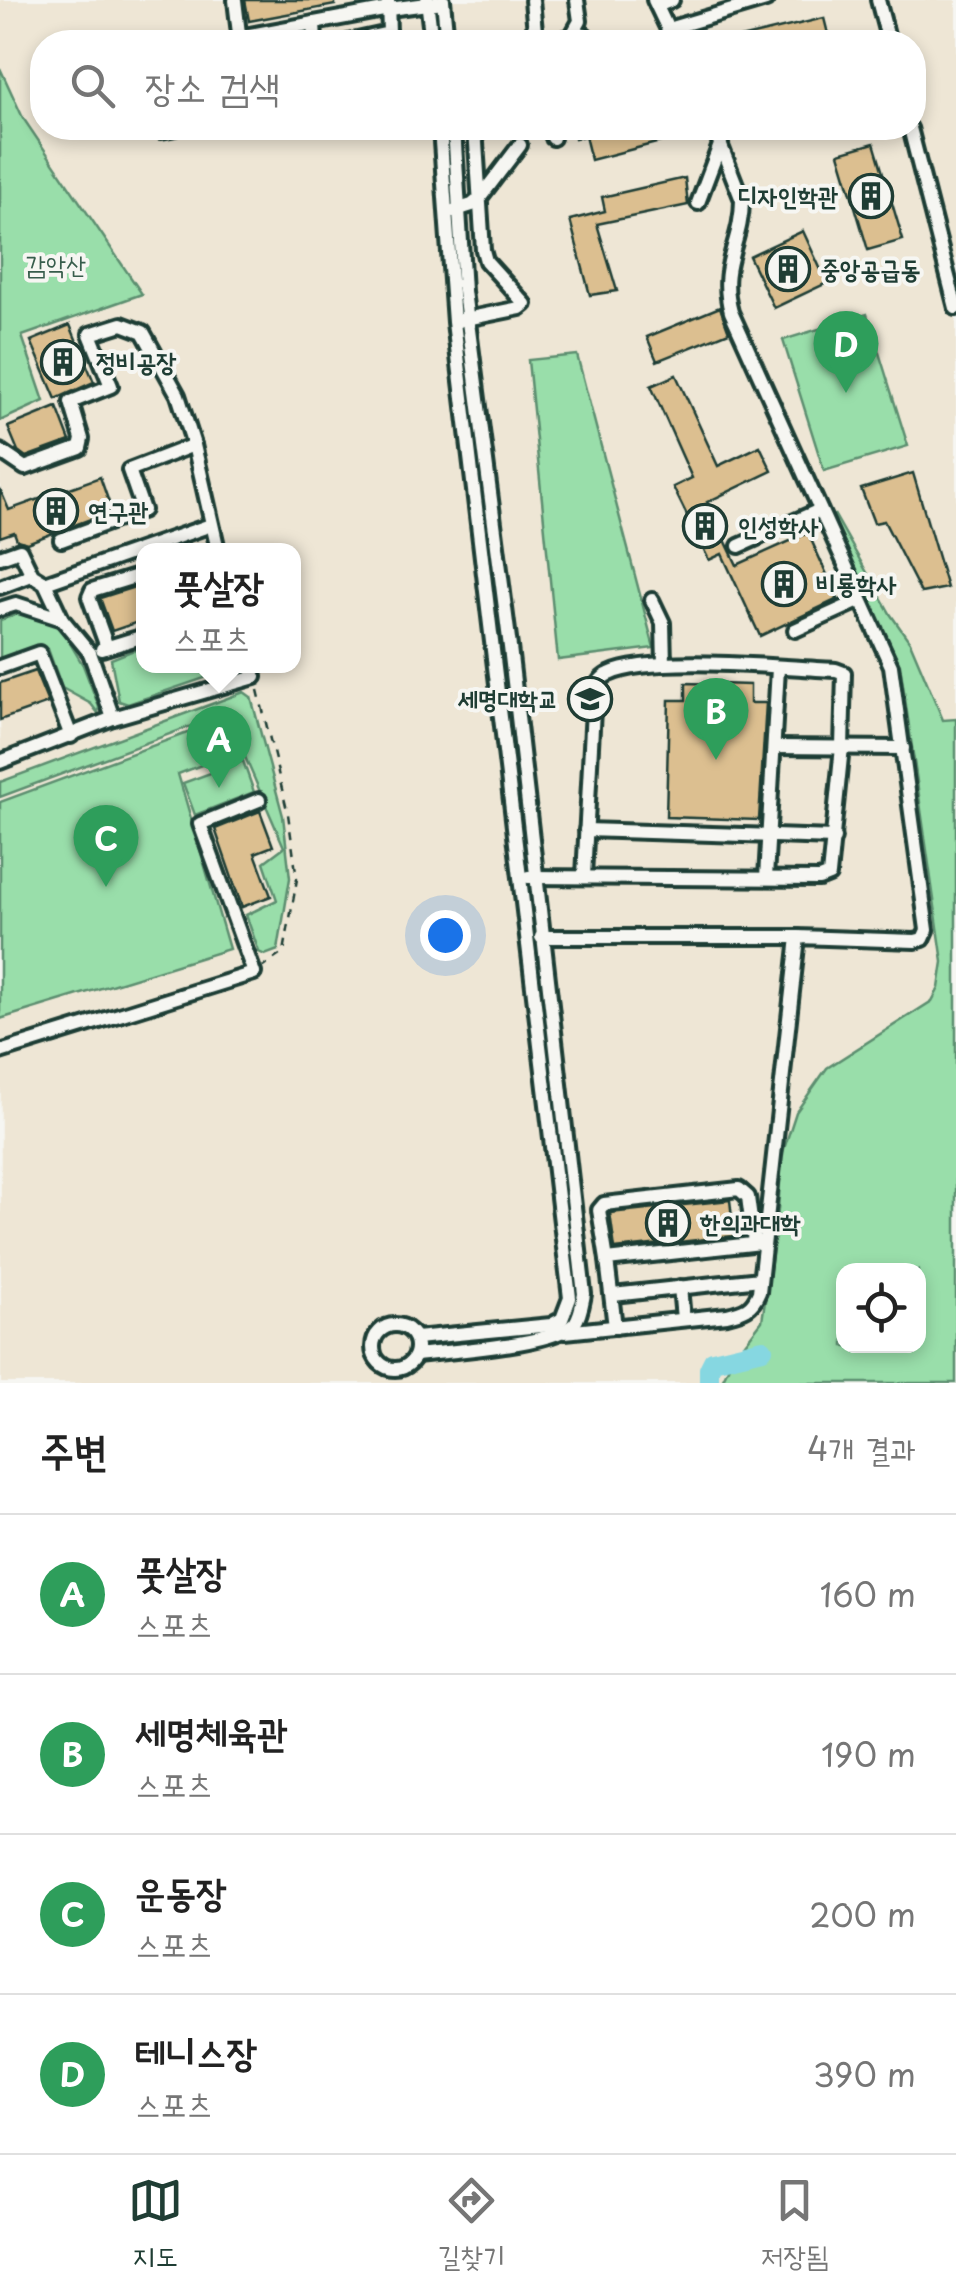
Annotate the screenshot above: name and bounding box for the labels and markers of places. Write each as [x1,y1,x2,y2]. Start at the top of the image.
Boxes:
building icon: 디자인학관 [848,173,894,219]
place label: 디자인학관 [737,176,838,214]
building icon: 중앙공급동 [765,246,811,292]
place label: 중앙공급동 [820,249,921,287]
pin: D [814,310,878,393]
building icon: 정비공장 [40,339,86,385]
place label: 정비공장 [96,342,176,380]
building icon: 연구관 [33,488,79,534]
place label: 연구관 [88,491,148,529]
building icon: 인성학사 [682,503,728,549]
place label: 인성학사 [738,506,819,544]
building icon: 비룡학사 [761,561,807,607]
place label: 비룡학사 [816,564,897,602]
school or university icon: 세명대학교 [567,676,613,722]
pin: B [684,678,748,760]
place label: 세명대학교 [457,679,558,717]
pin: A [186,706,252,788]
pin: C [74,804,138,887]
building icon: 한의과대학 [645,1200,691,1246]
place label: 한의과대학 [699,1203,801,1241]

